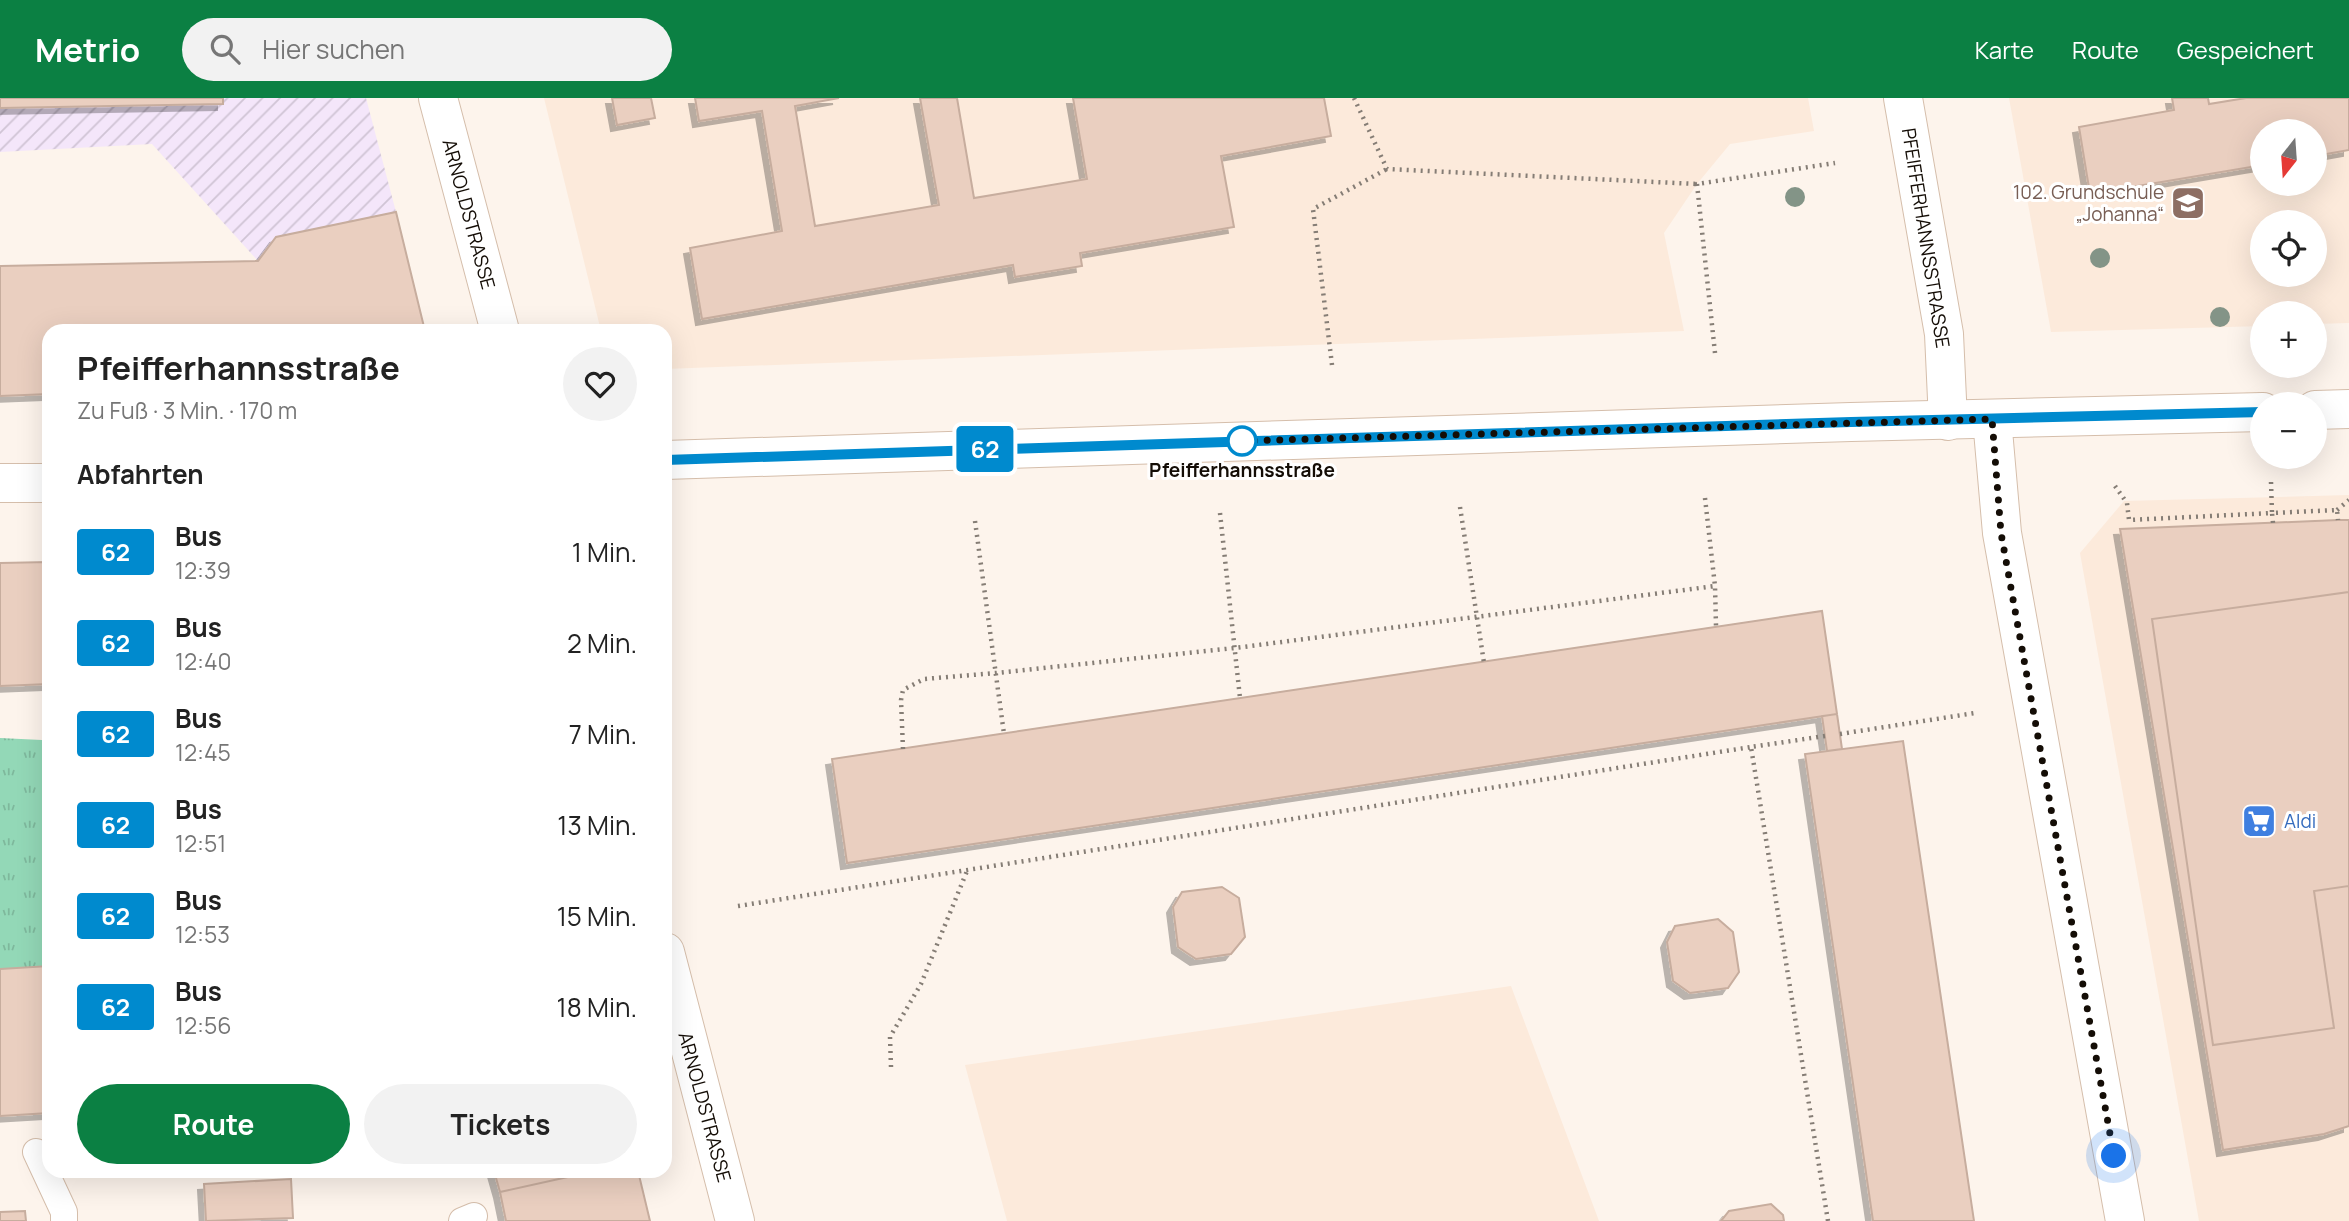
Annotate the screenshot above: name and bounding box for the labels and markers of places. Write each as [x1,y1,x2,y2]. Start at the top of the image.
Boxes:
place label: 102. Grundschule „Johanna“ [2013,179,2164,227]
school or university icon: 102. Grundschule „Johanna“ [2169,184,2207,222]
marker: Pfeifferhannsstraße [1227,426,1257,456]
place label: Pfeifferhannsstraße [1149,457,1335,483]
supermarket icon: Aldi [2240,802,2278,840]
place label: Aldi [2284,808,2316,834]

